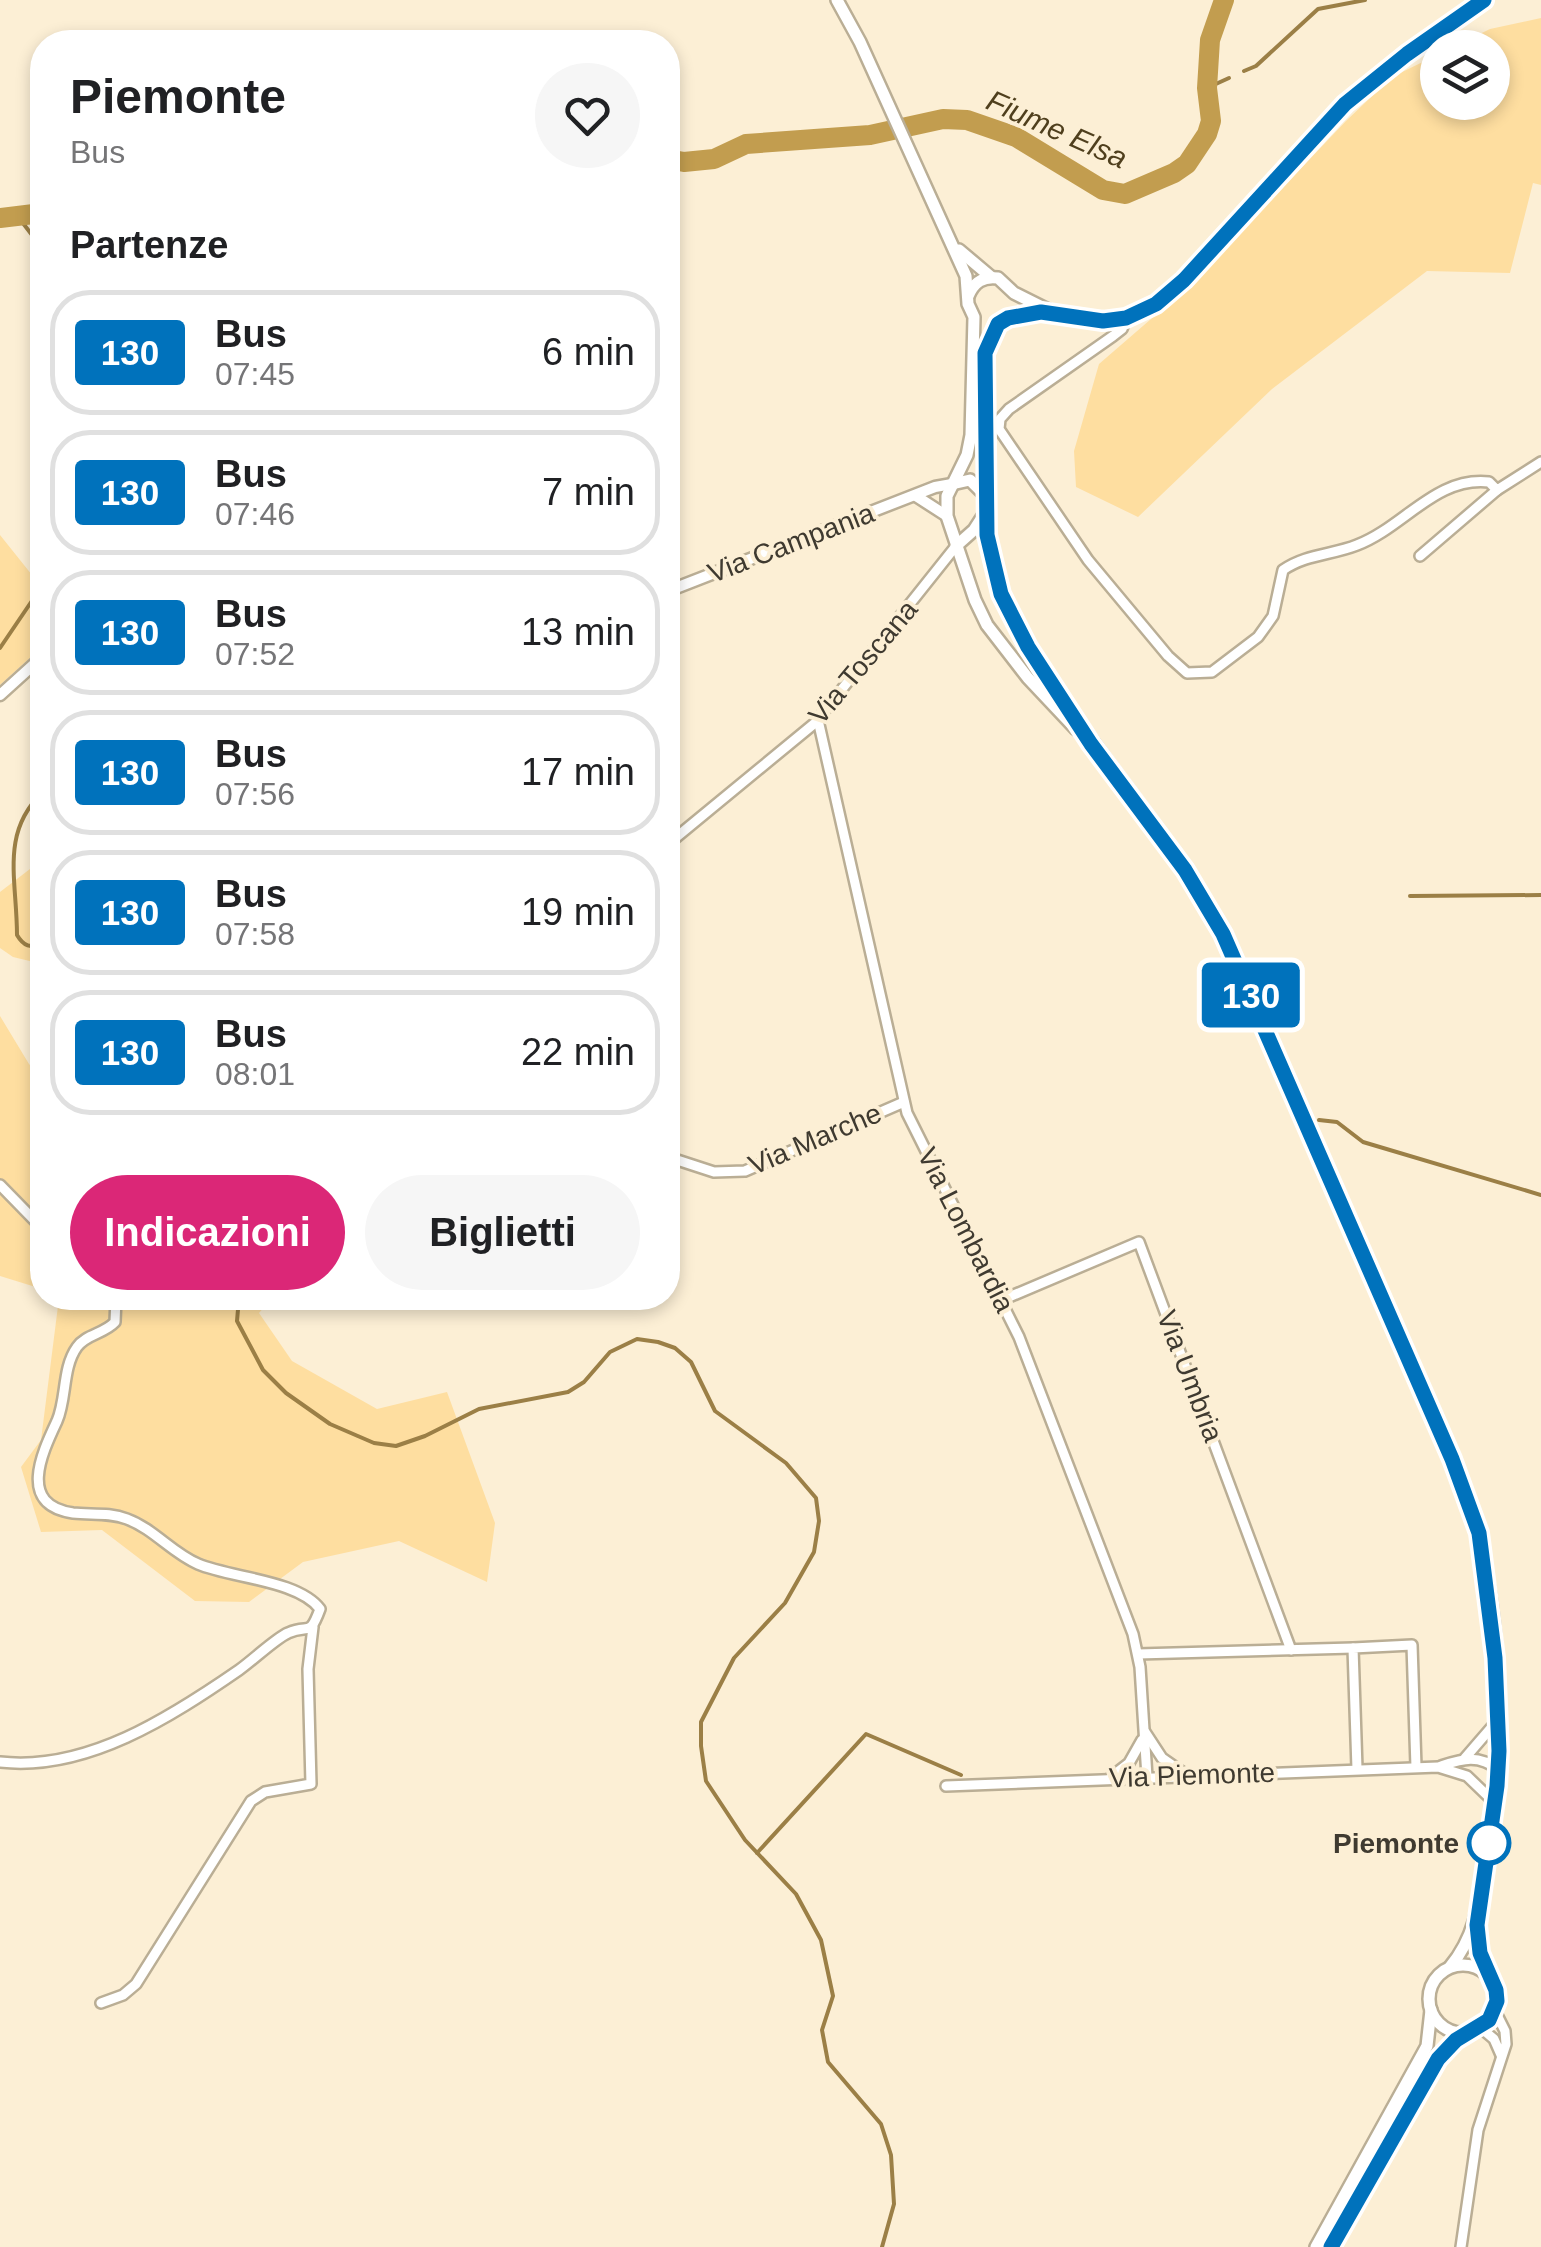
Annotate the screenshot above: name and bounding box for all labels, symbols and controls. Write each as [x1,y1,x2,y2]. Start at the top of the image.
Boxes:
map controls [1420,30,1510,120]
button: layers [1420,30,1510,120]
button: heart [535,63,640,168]
text: Piemonte [70,70,286,123]
water label: Fiume Elsa [982,83,1132,175]
text: Bus [70,134,125,170]
text: Partenze [70,224,228,266]
text: Bus [215,313,287,355]
text: 6 min [542,331,635,373]
text: 130 [101,333,159,372]
text: 07:45 [215,356,295,392]
text: Bus [215,453,287,495]
text: 7 min [542,471,635,513]
text: 130 [101,473,159,512]
text: 07:46 [215,496,295,532]
street label: Via Campania [704,497,879,589]
text: Bus [215,593,287,635]
street label: Via Toscana [802,594,924,730]
text: 13 min [521,611,635,653]
text: 130 [101,613,159,652]
text: 07:52 [215,636,295,672]
text: Bus [215,733,287,775]
text: 17 min [521,751,635,793]
text: 130 [101,753,159,792]
text: 07:56 [215,776,295,812]
text: Bus [215,873,287,915]
text: 19 min [521,891,635,933]
text: 130 [101,893,159,932]
text: 07:58 [215,916,295,952]
line badge: 130 [1194,962,1308,1028]
text: 130 [1222,976,1280,1015]
text: Bus [215,1013,287,1055]
text: 22 min [521,1031,635,1073]
text: 130 [101,1033,159,1072]
text: 08:01 [215,1056,295,1092]
street label: Via Marche [744,1097,886,1181]
street label: Via Lombardia [911,1143,1021,1318]
button: Indicazioni [70,1175,345,1290]
button: Biglietti [365,1175,640,1290]
street label: Via Umbria [1151,1306,1229,1446]
street label: Via Piemonte [1108,1757,1276,1793]
marker: Piemonte [1468,1822,1510,1864]
place label: Piemonte [1333,1828,1459,1859]

